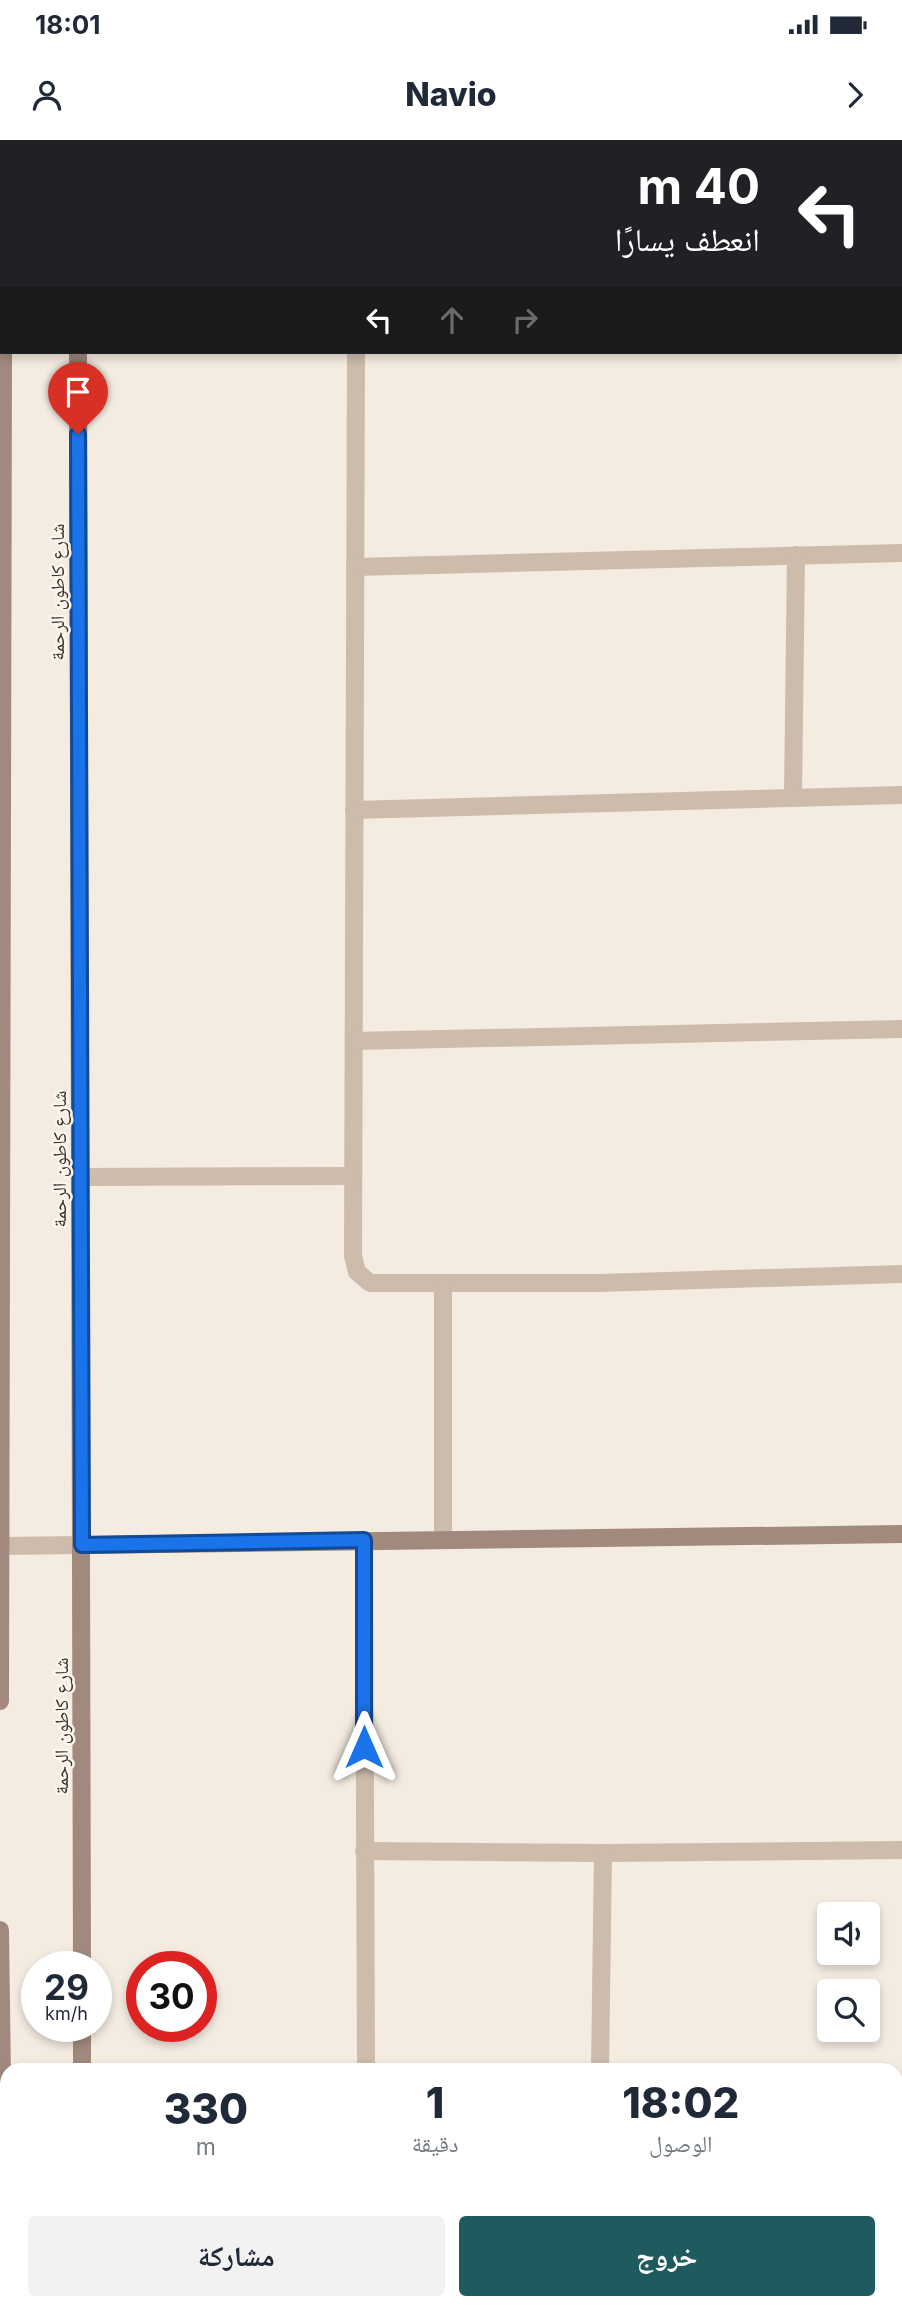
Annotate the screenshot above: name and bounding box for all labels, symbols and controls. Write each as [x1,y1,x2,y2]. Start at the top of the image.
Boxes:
text: 18:01 [35,9,101,40]
text: Navio [405,75,497,114]
icon: person [28,76,66,114]
icon: forward [836,76,874,114]
text: 40 m [637,157,760,216]
icon: left [784,168,875,259]
text: انعطف يسارًا [615,220,760,259]
icon: left [360,301,398,339]
icon: ahead [433,301,471,339]
icon: right [506,301,544,339]
pin [48,362,108,434]
icon: arrive [59,373,97,411]
street label: شارع كاطون الرحمة [46,524,69,660]
street label: شارع كاطون الرحمة [48,1091,71,1227]
street label: شارع كاطون الرحمة [50,1658,73,1794]
position arrow [327,1710,401,1784]
map controls [817,1902,880,2042]
button: sound [817,1902,880,1965]
speed limit sign: 30 [126,1951,217,2042]
text: 29 [44,1966,89,2008]
button: search [817,1979,880,2042]
text: km/h [45,2003,88,2024]
text: 1 [426,2077,444,2128]
text: 18:02 [622,2077,739,2128]
text: 330 [164,2083,248,2134]
text: دقيقة [412,2130,458,2158]
text: الوصول [649,2130,713,2158]
text: m [196,2133,216,2161]
button: مشاركة [28,2216,445,2296]
button: خروج [459,2216,875,2296]

